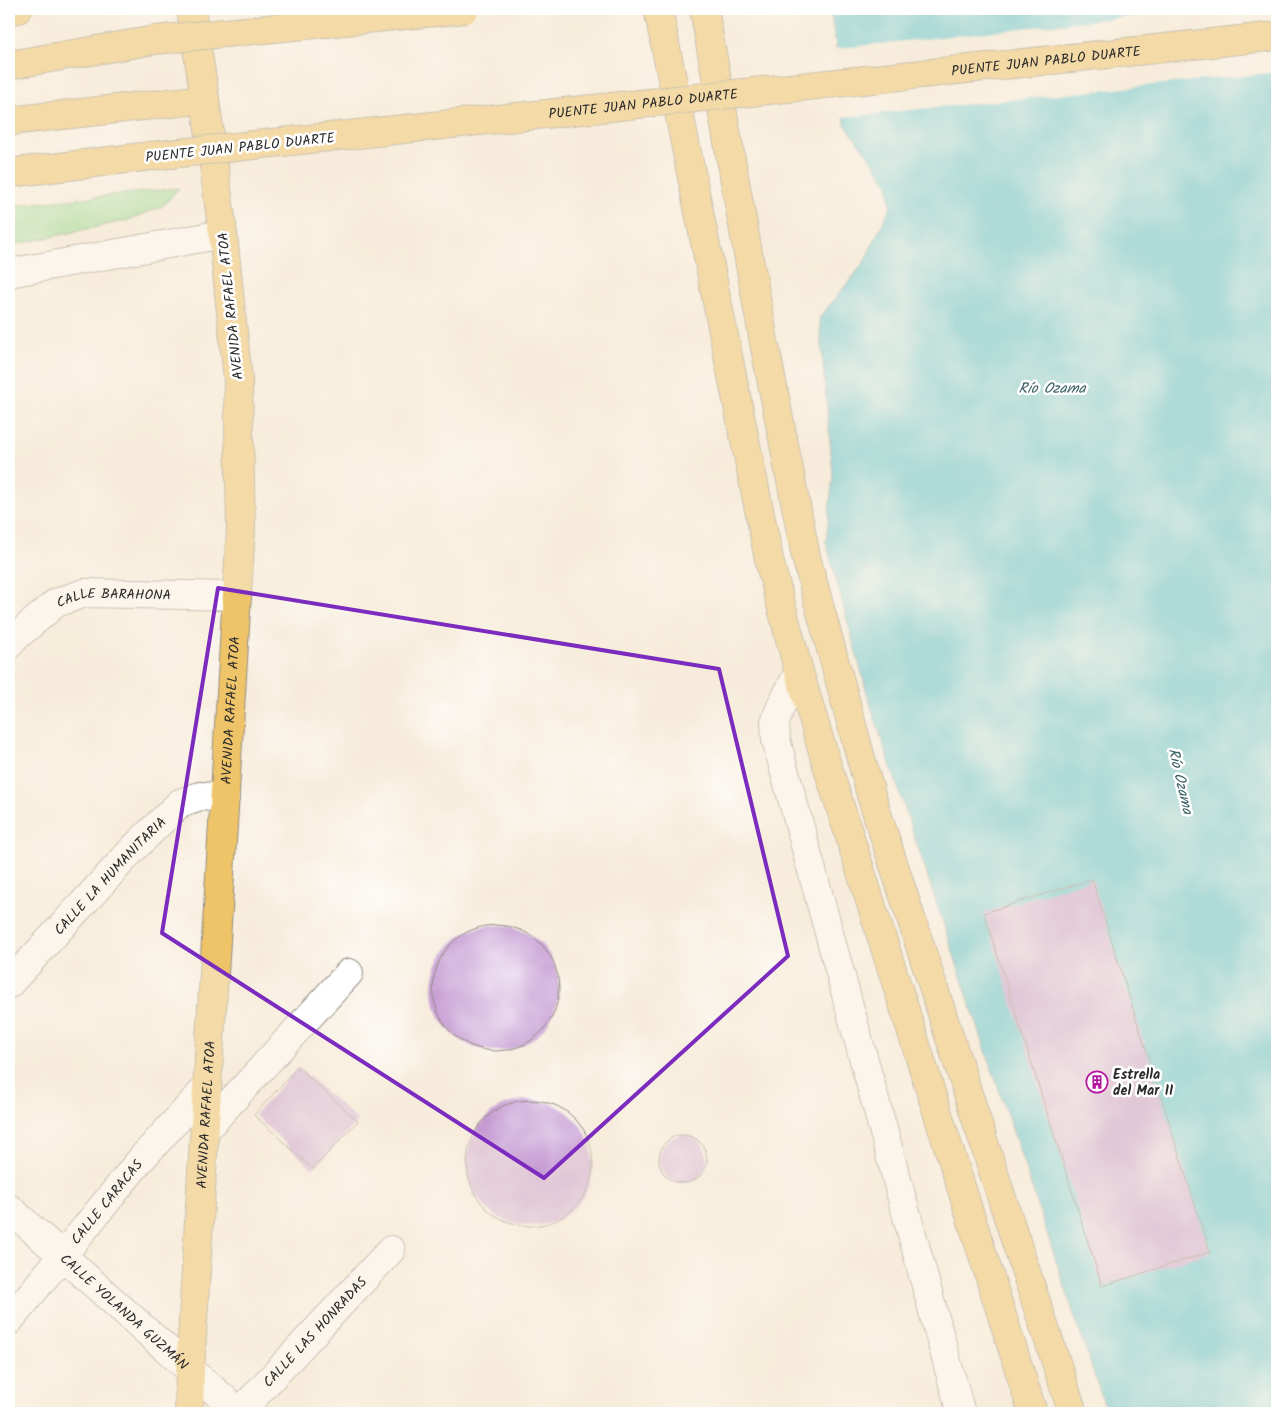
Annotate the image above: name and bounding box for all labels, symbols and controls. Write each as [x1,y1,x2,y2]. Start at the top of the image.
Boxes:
street label: PUENTE JUAN PABLO DUARTE [950,41,1143,83]
street label: PUENTE JUAN PABLO DUARTE [548,83,740,126]
street label: PUENTE JUAN PABLO DUARTE [144,127,337,169]
street label: AVENIDA RAFAEL ATOA [212,231,250,381]
water label: Río Ozama [1019,377,1086,401]
street label: CALLE BARAHONA [53,582,171,614]
street label: AVENIDA RAFAEL ATOA [215,636,246,785]
water label: Río Ozama [1161,746,1199,817]
street label: CALLE LA HUMANITARIA [49,812,172,941]
street label: AVENIDA RAFAEL ATOA [191,1040,222,1189]
place label: Estrella del Mar II [1113,1064,1173,1102]
building icon: Estrella del Mar II [1085,1070,1109,1094]
street label: CALLE CARACAS [66,1155,149,1250]
street label: CALLE YOLANDA GUZMÁN [55,1248,193,1376]
street label: CALLE LAS HONRADAS [258,1272,373,1393]

